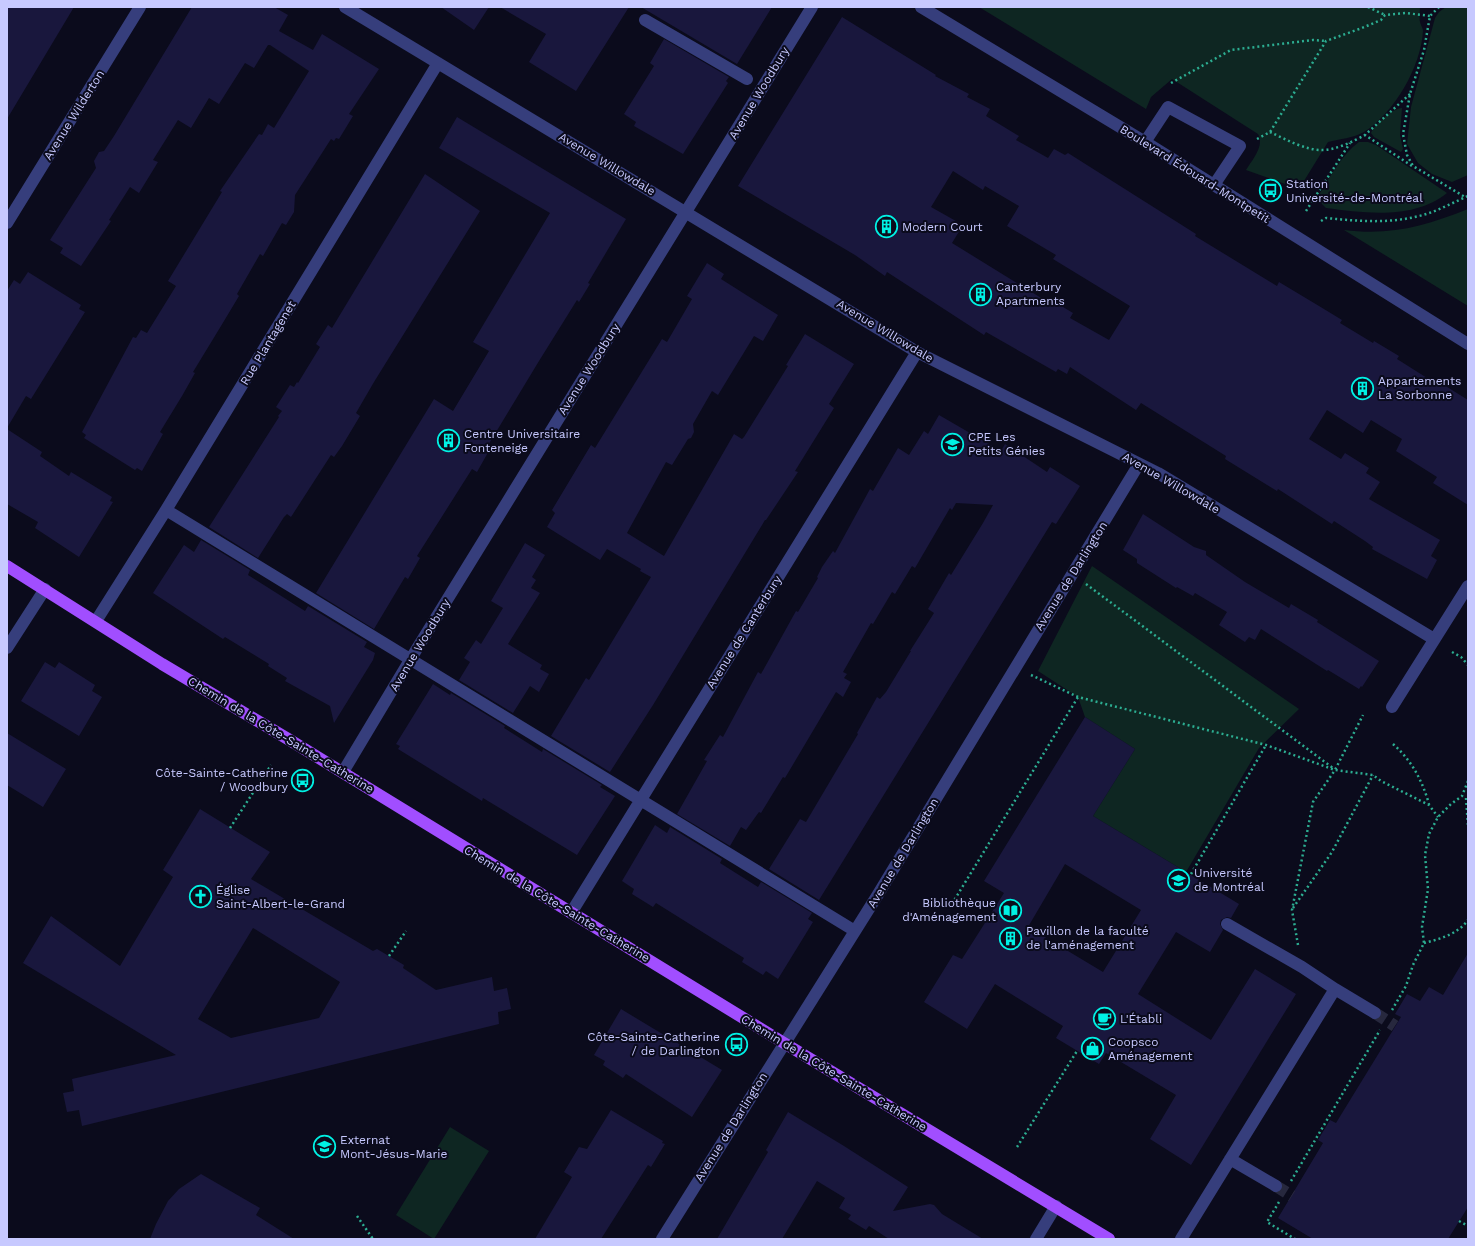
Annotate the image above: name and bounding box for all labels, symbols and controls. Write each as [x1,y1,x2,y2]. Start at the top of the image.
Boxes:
street label: Avenue Woodbury [726,44,793,142]
street label: Avenue Wilderton [41,67,107,163]
street label: Boulevard Édouard-Montpetit [1118,122,1272,226]
street label: Avenue Willowdale [556,130,658,198]
place label: Station Université-de-Montréal [1286,177,1423,205]
bus stop icon: Station Université-de-Montréal [1258,178,1284,204]
building icon: Modern Court [873,214,899,240]
place label: Modern Court [902,220,983,234]
place label: Canterbury Apartments [996,280,1065,308]
building icon: Canterbury Apartments [967,281,993,307]
street label: Avenue Willowdale [834,297,936,365]
street label: Rue Plantagenet [237,298,299,388]
street label: Avenue Woodbury [555,320,623,417]
place label: Appartements La Sorbonne [1378,374,1461,402]
building icon: Appartements La Sorbonne [1350,375,1376,401]
place label: Centre Universitaire Fonteneige [464,427,580,455]
building icon: Centre Universitaire Fonteneige [435,428,461,454]
place label: CPE Les Petits Génies [968,430,1045,458]
school or university icon: CPE Les Petits Génies [939,431,965,457]
street label: Avenue Willowdale [1120,449,1222,517]
street label: Avenue de Darlington [1032,519,1110,633]
street label: Avenue de Canterbury [704,572,785,691]
street label: Avenue Woodbury [387,596,454,694]
street label: Chemin de la Côte-Sainte-Catherine [186,674,376,796]
place label: Côte-Sainte-Catherine / Woodbury [155,766,289,794]
bus stop icon: Côte-Sainte-Catherine / Woodbury [290,767,316,793]
street label: Avenue de Darlington [865,796,941,910]
street label: Chemin de la Côte-Sainte-Catherine [462,843,652,965]
place label: Université de Montréal [1194,866,1265,894]
school or university icon: Université de Montréal [1166,867,1192,893]
place label: Église Saint-Albert-le-Grand [216,883,345,911]
church icon: Église Saint-Albert-le-Grand [188,884,214,910]
place label: Bibliothèque d'Aménagement [902,896,996,924]
library icon: Bibliothèque d'Aménagement [998,897,1024,923]
place label: Pavillon de la faculté de l'aménagement [1026,924,1149,952]
building icon: Pavillon de la faculté de l'aménagement [998,925,1024,951]
cafe icon: L'Établi [1092,1006,1118,1032]
street label: Chemin de la Côte-Sainte-Catherine [739,1012,929,1134]
place label: L'Établi [1120,1012,1162,1026]
place label: Côte-Sainte-Catherine / de Darlington [587,1030,720,1058]
bus stop icon: Côte-Sainte-Catherine / de Darlington [723,1031,749,1057]
place label: Coopsco Aménagement [1108,1035,1193,1063]
shop icon: Coopsco Aménagement [1079,1036,1105,1062]
street label: Avenue de Darlington [692,1070,770,1184]
place label: Externat Mont-Jésus-Marie [340,1133,448,1161]
school or university icon: Externat Mont-Jésus-Marie [312,1134,338,1160]

